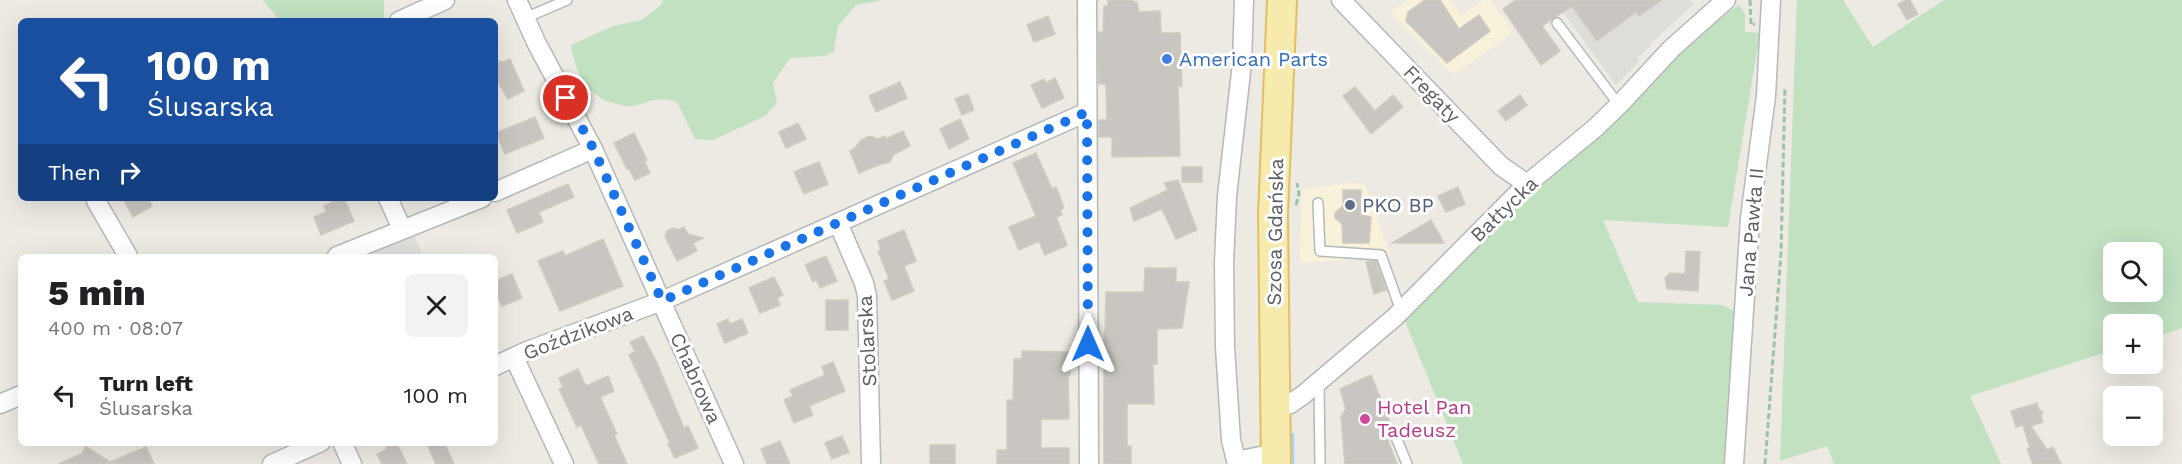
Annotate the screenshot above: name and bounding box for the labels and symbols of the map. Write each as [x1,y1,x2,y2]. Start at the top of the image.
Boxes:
place label: American Parts [1179,47,1328,71]
marker: American Parts [1160,52,1174,66]
street label: Fregaty [1399,60,1466,128]
pin [540,72,591,123]
street label: Szosa Gdańska [1262,158,1288,306]
street label: Jana Pawła II [1733,167,1769,297]
street label: Bałtycka [1465,171,1543,247]
place label: PKO BP [1362,193,1434,217]
marker: PKO BP [1343,198,1357,212]
street label: Stolarska [853,295,881,387]
street label: Goździkowa [520,301,636,365]
position arrow [1056,312,1120,376]
street label: Chabrowa [665,329,727,427]
place label: Hotel Pan Tadeusz [1377,395,1471,442]
marker: Hotel Pan Tadeusz [1358,412,1372,426]

